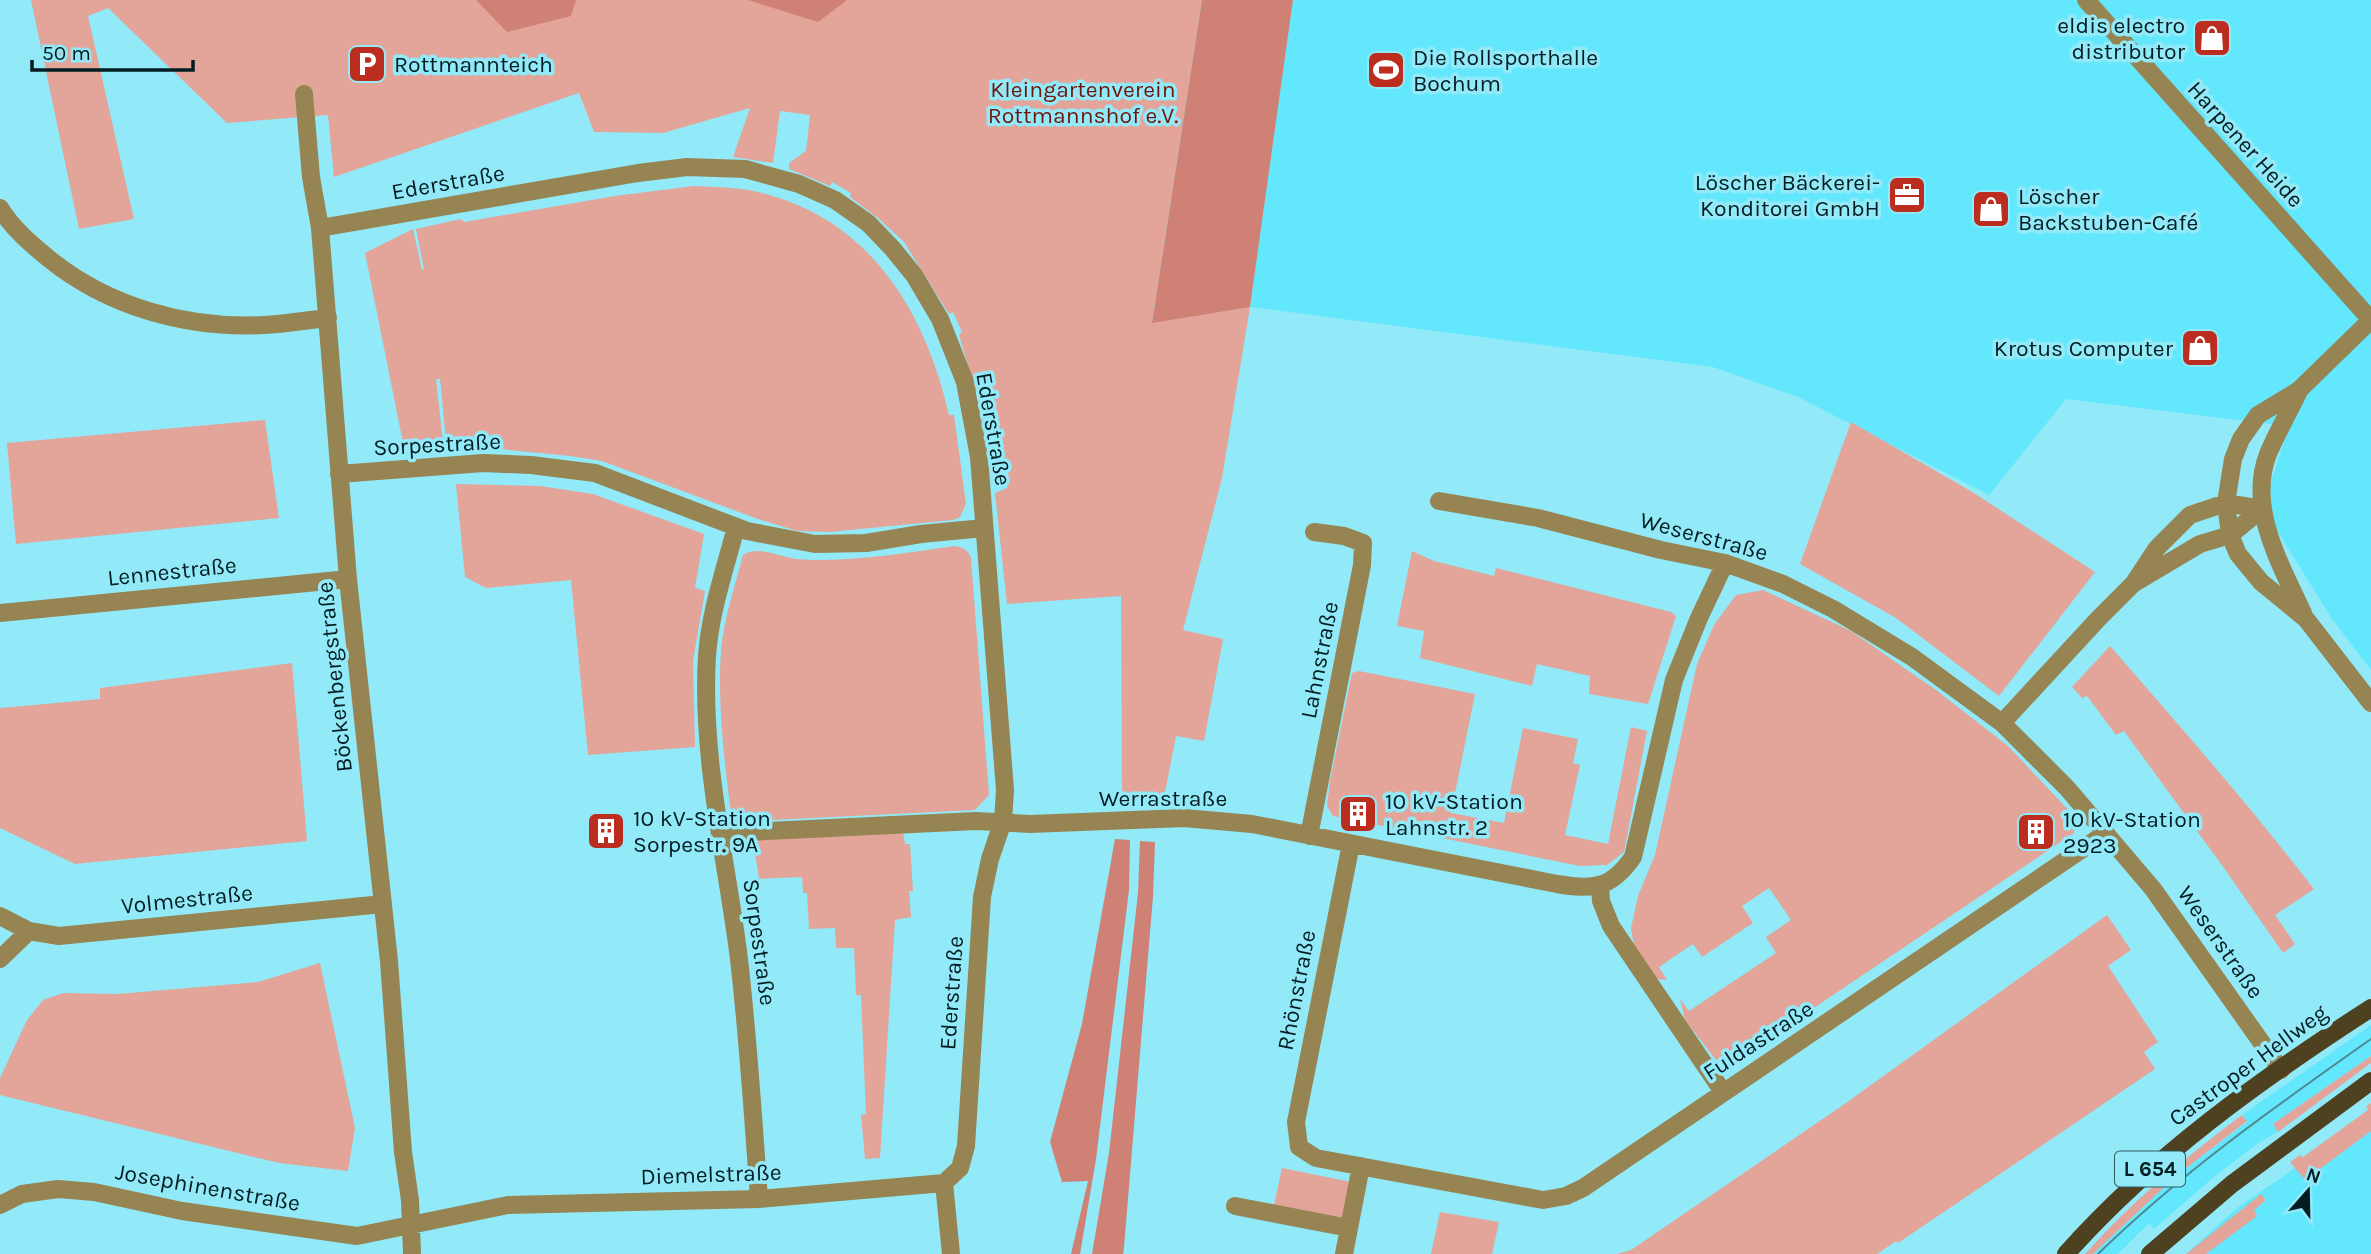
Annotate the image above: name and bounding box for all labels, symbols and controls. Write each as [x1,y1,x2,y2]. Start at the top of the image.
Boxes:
place label: eldis electro distributor [2057,12,2186,65]
shop icon: eldis electro distributor [2191,17,2233,59]
scale bar [32,28,192,72]
text: 50 m [42,41,91,65]
parking icon: Rottmannteich [346,43,388,85]
place label: Die Rollsporthalle Bochum [1413,44,1598,97]
sports icon: Die Rollsporthalle Bochum [1365,49,1407,91]
place label: Rottmannteich [394,51,553,78]
park label: Kleingartenverein Rottmannshof e.V. [988,76,1178,129]
street label: Harpener Heide [2182,76,2309,213]
street label: Ederstraße [389,159,507,206]
place label: Löscher Bäckerei- Konditorei GmbH [1695,169,1880,222]
office icon: Löscher Bäckerei- Konditorei GmbH [1886,174,1928,216]
place label: Löscher Backstuben-Café [2018,183,2198,236]
shop icon: Löscher Backstuben-Café [1970,188,2012,230]
shop icon: Krotus Computer [2179,327,2221,369]
place label: Krotus Computer [1994,335,2174,362]
street label: Ederstraße [970,370,1017,488]
street label: Sorpestraße [373,428,501,461]
street label: Weserstraße [1637,506,1771,567]
street label: Lennestraße [106,551,238,592]
street label: Böckenbergstraße [311,580,358,774]
street label: Lahnstraße [1295,599,1344,721]
street label: Werrastraße [1099,785,1227,812]
place label: 10 kV-Station Lahnstr. 2 [1385,788,1523,841]
building icon: 10 kV-Station Lahnstr. 2 [1337,793,1379,835]
place label: 10 kV-Station Sorpestr. 9A [633,805,771,858]
place label: 10 kV-Station 2923 [2063,806,2201,859]
building icon: 10 kV-Station Sorpestr. 9A [585,810,627,852]
building icon: 10 kV-Station 2923 [2015,811,2057,853]
street label: Sorpestraße [737,877,782,1007]
street label: Volmestraße [120,879,254,920]
street label: Weserstraße [2172,881,2269,1004]
street label: Rhönstraße [1272,928,1321,1053]
street label: Ederstraße [934,935,969,1051]
street label: Fuldastraße [1698,995,1818,1086]
street label: Castroper Hellweg [2164,999,2333,1132]
road number: L 654 [2115,1152,2185,1186]
north arrow [2273,1156,2343,1226]
street label: Josephinenstraße [113,1158,302,1217]
street label: Diemelstraße [640,1159,782,1190]
text: N [2303,1163,2324,1189]

